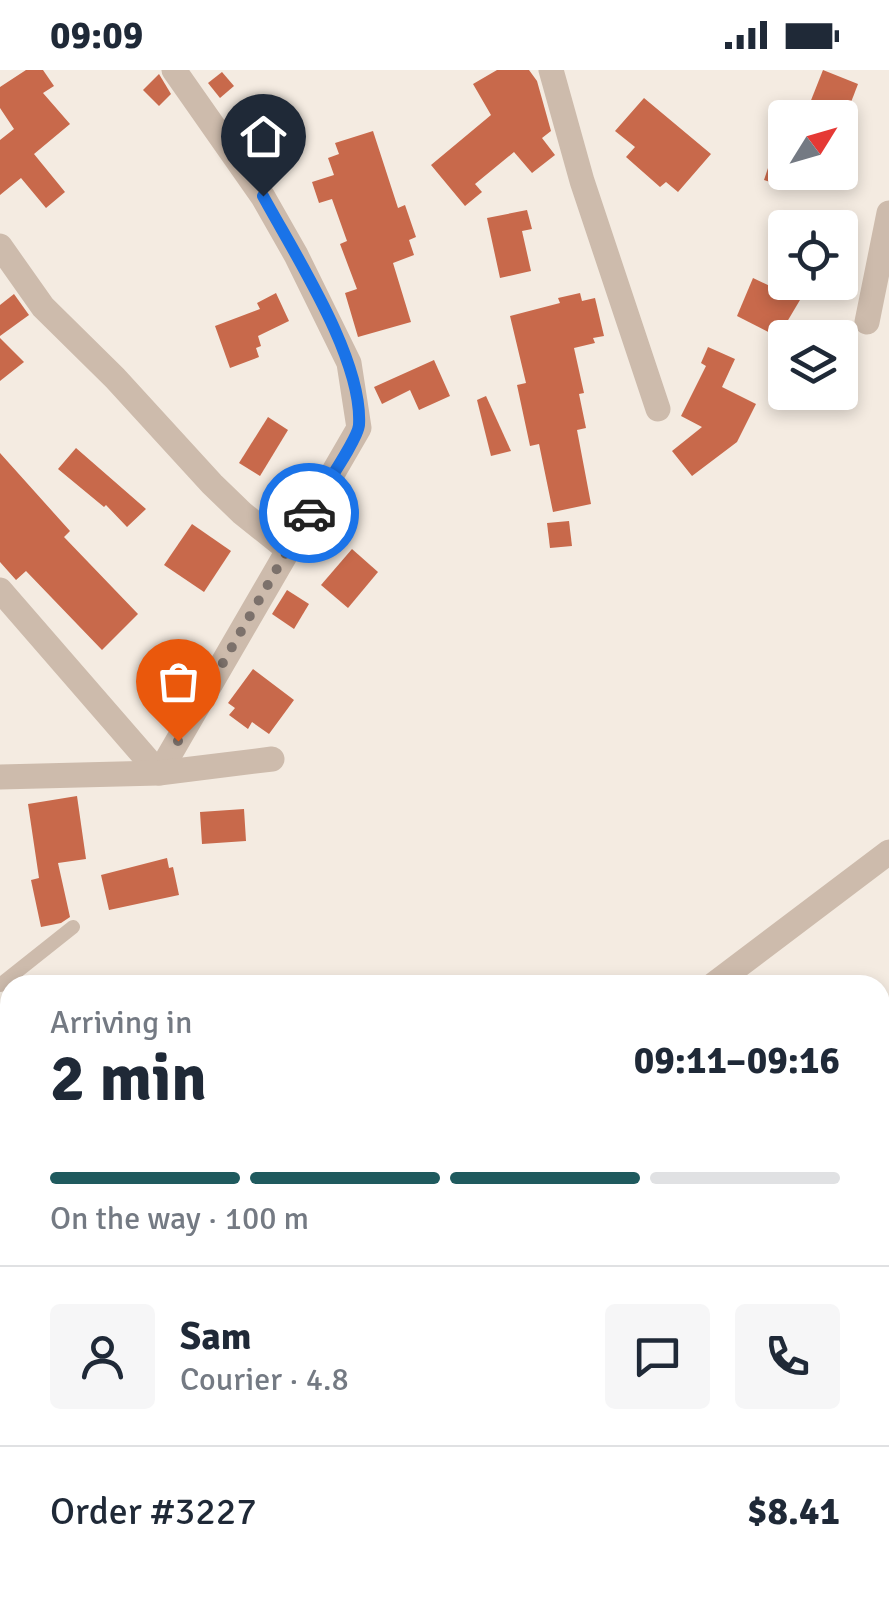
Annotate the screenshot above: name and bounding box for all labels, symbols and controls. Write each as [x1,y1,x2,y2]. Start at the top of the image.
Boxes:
text: 09:09 [50,12,143,59]
pin [221,94,306,197]
north arrow [768,100,858,190]
map controls [768,100,858,410]
icon: home [236,109,291,164]
button: locate [768,210,858,300]
button: layers [768,320,858,410]
courier [259,463,359,563]
icon: car [282,486,337,541]
pin [136,639,221,742]
icon: bag [151,654,206,709]
text: Arriving in [50,1003,192,1042]
text: 09:11–09:16 [634,1037,840,1084]
text: 2 min [50,1039,207,1119]
text: On the way · 100 m [50,1199,309,1238]
button: person [50,1304,155,1409]
button: chat [605,1304,710,1409]
button: phone [735,1304,840,1409]
text: Sam [180,1313,251,1360]
text: Courier · 4.8 [180,1360,349,1399]
text: Order #3227 [50,1488,257,1535]
text: $8.41 [747,1488,840,1535]

